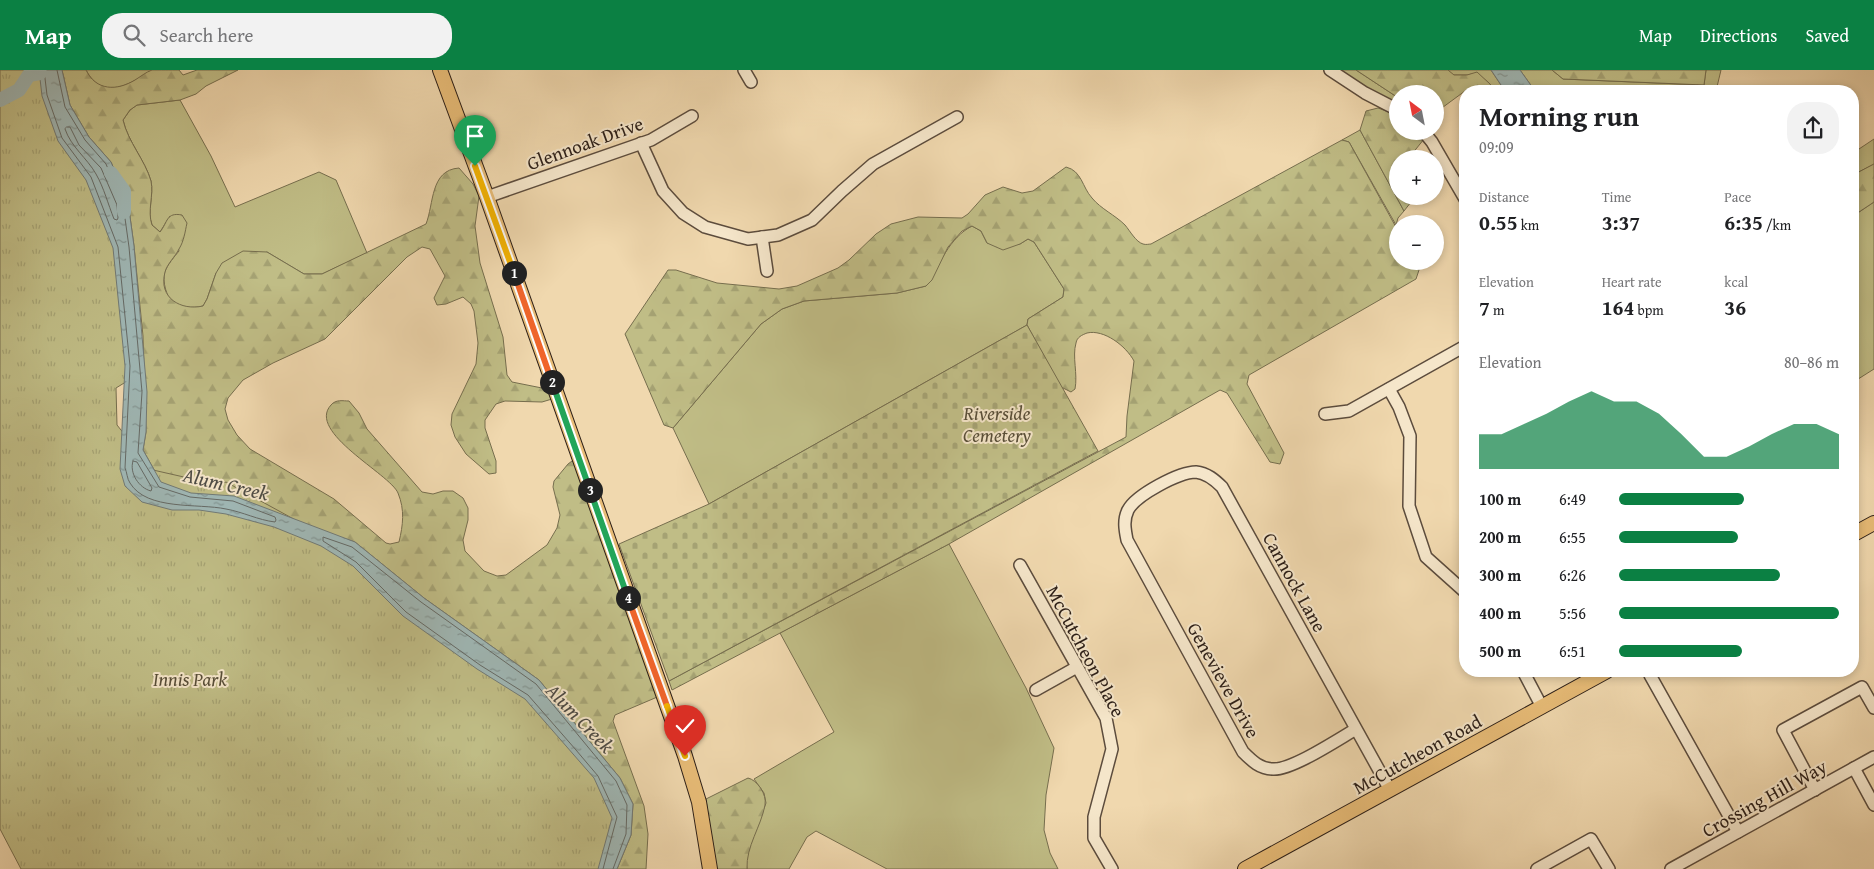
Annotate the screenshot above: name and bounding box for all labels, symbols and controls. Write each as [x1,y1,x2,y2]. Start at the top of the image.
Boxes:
search box [102,13,452,58]
text: Map [25,18,72,53]
icon: search [120,21,148,49]
text: Search here [160,21,253,49]
text: Map [1639,22,1672,49]
text: Directions [1700,22,1777,49]
text: Saved [1805,22,1849,49]
north arrow [1389,85,1444,140]
map controls [1389,85,1444,270]
text: Morning run [1479,95,1639,136]
button: share [1787,102,1839,154]
street label: Glennoak Drive [523,109,647,177]
pin [454,115,496,166]
icon: arrive [461,122,489,150]
text: 09:09 [1479,135,1514,159]
button: + [1389,150,1444,205]
text: Distance [1479,187,1529,207]
text: Time [1602,187,1631,207]
text: Pace [1724,187,1751,207]
text: 0.55 [1479,207,1518,238]
text: 3:37 [1602,207,1640,238]
text: 6:35 [1724,207,1763,238]
button: − [1389,215,1444,270]
text: km [1518,215,1539,235]
text: /km [1763,215,1791,235]
pin: 1 [502,260,526,286]
text: 1 [511,263,518,283]
text: Elevation [1479,272,1534,292]
text: Heart rate [1602,272,1662,292]
text: kcal [1724,272,1748,292]
text: 7 [1479,292,1490,323]
text: 164 [1602,292,1634,323]
text: 36 [1724,292,1746,323]
text: m [1490,300,1504,320]
text: bpm [1634,300,1664,320]
text: Elevation [1479,350,1542,374]
text: 80–86 m [1784,350,1839,374]
pin: 2 [540,370,564,394]
text: 2 [549,372,556,392]
park label: Riverside Cemetery [963,399,1031,449]
water label: Alum Creek [179,459,273,508]
pin: 3 [578,478,602,502]
text: 3 [587,480,594,500]
text: 100 m [1479,487,1521,511]
text: 6:49 [1559,487,1586,511]
text: 200 m [1479,525,1521,549]
text: 6:55 [1559,525,1586,549]
street label: Cannock Lane [1256,527,1334,637]
text: 300 m [1479,563,1521,587]
text: 6:26 [1559,563,1586,587]
street label: McCutcheon Place [1039,580,1133,722]
pin: 4 [616,586,640,610]
text: 4 [625,588,632,608]
text: 400 m [1479,601,1521,625]
text: 5:56 [1559,601,1586,625]
street label: Genevieve Drive [1181,617,1267,743]
text: 500 m [1479,639,1521,663]
text: 6:51 [1559,639,1586,663]
park label: Innis Park [153,665,227,693]
water label: Alum Creek [539,675,622,760]
pin [664,705,706,756]
street label: McCutcheon Road [1348,707,1487,801]
icon: check [671,712,699,740]
street label: Crossing Hill Way [1696,752,1832,844]

